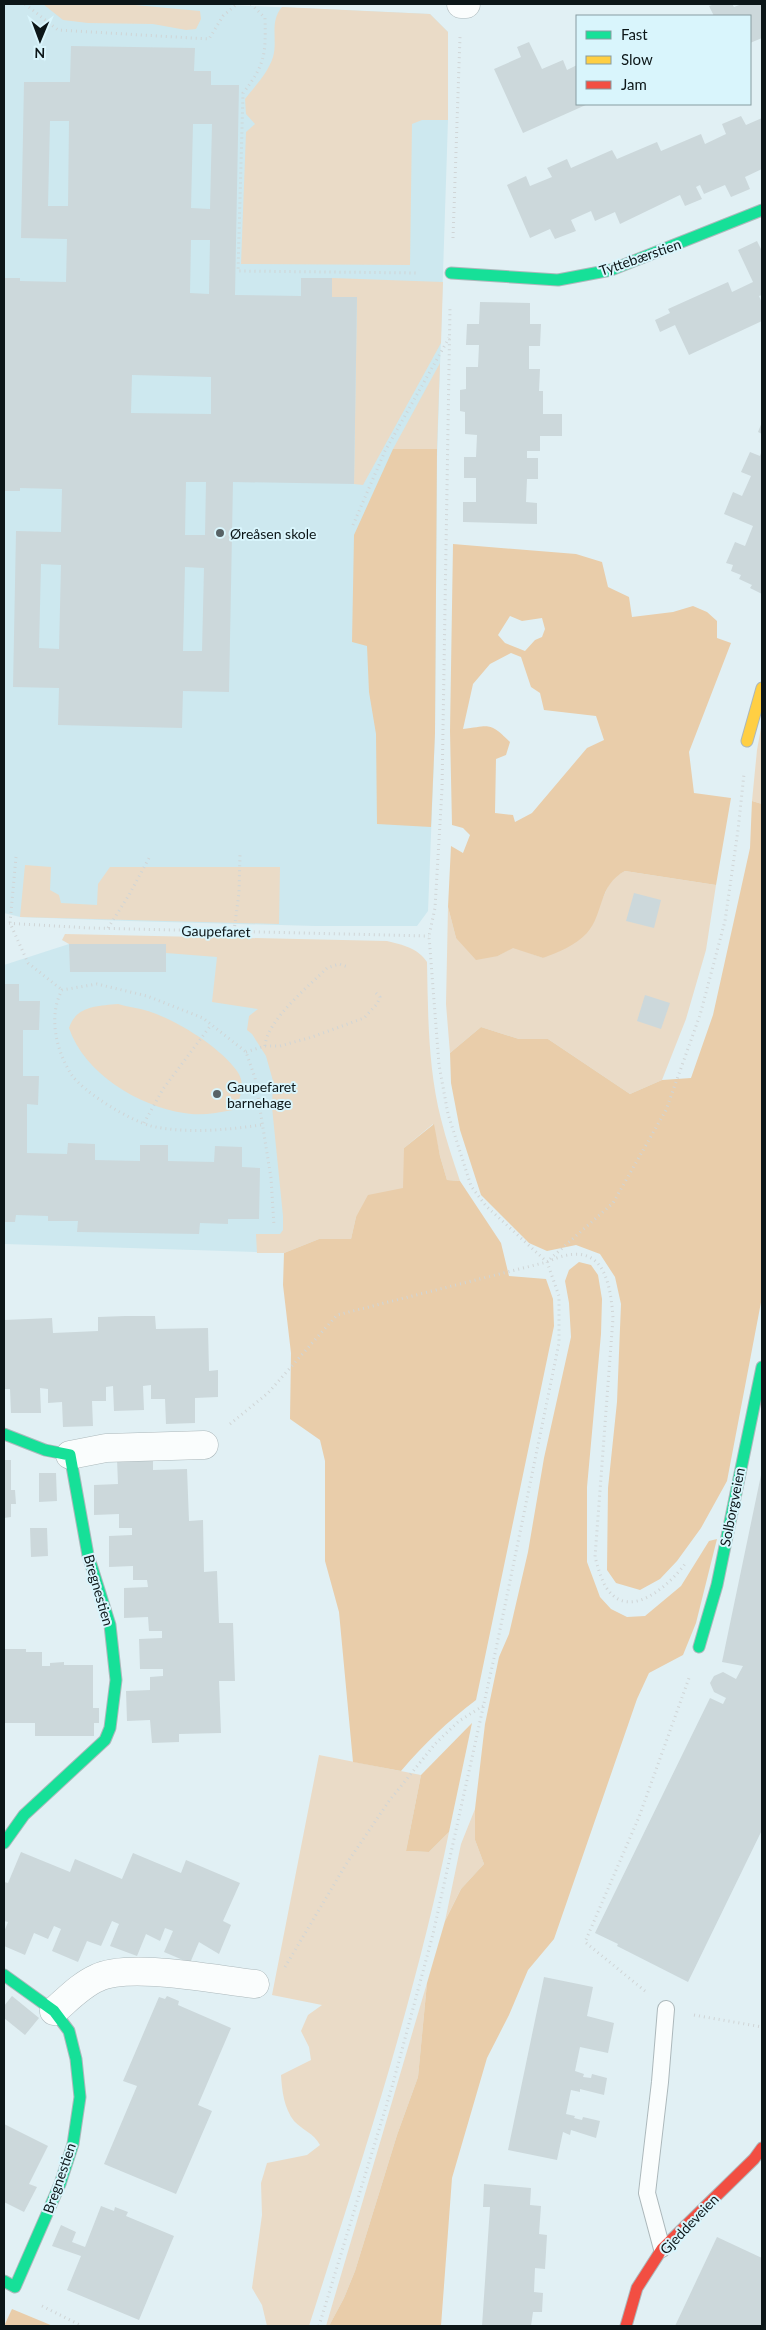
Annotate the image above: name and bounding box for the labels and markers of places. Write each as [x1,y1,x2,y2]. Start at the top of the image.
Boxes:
place label: Øreåsen skole [230,525,317,542]
marker: Øreåsen skole [214,527,226,539]
place label: Gaupefaret barnehage [227,1078,296,1111]
marker: Gaupefaret barnehage [211,1088,223,1100]

